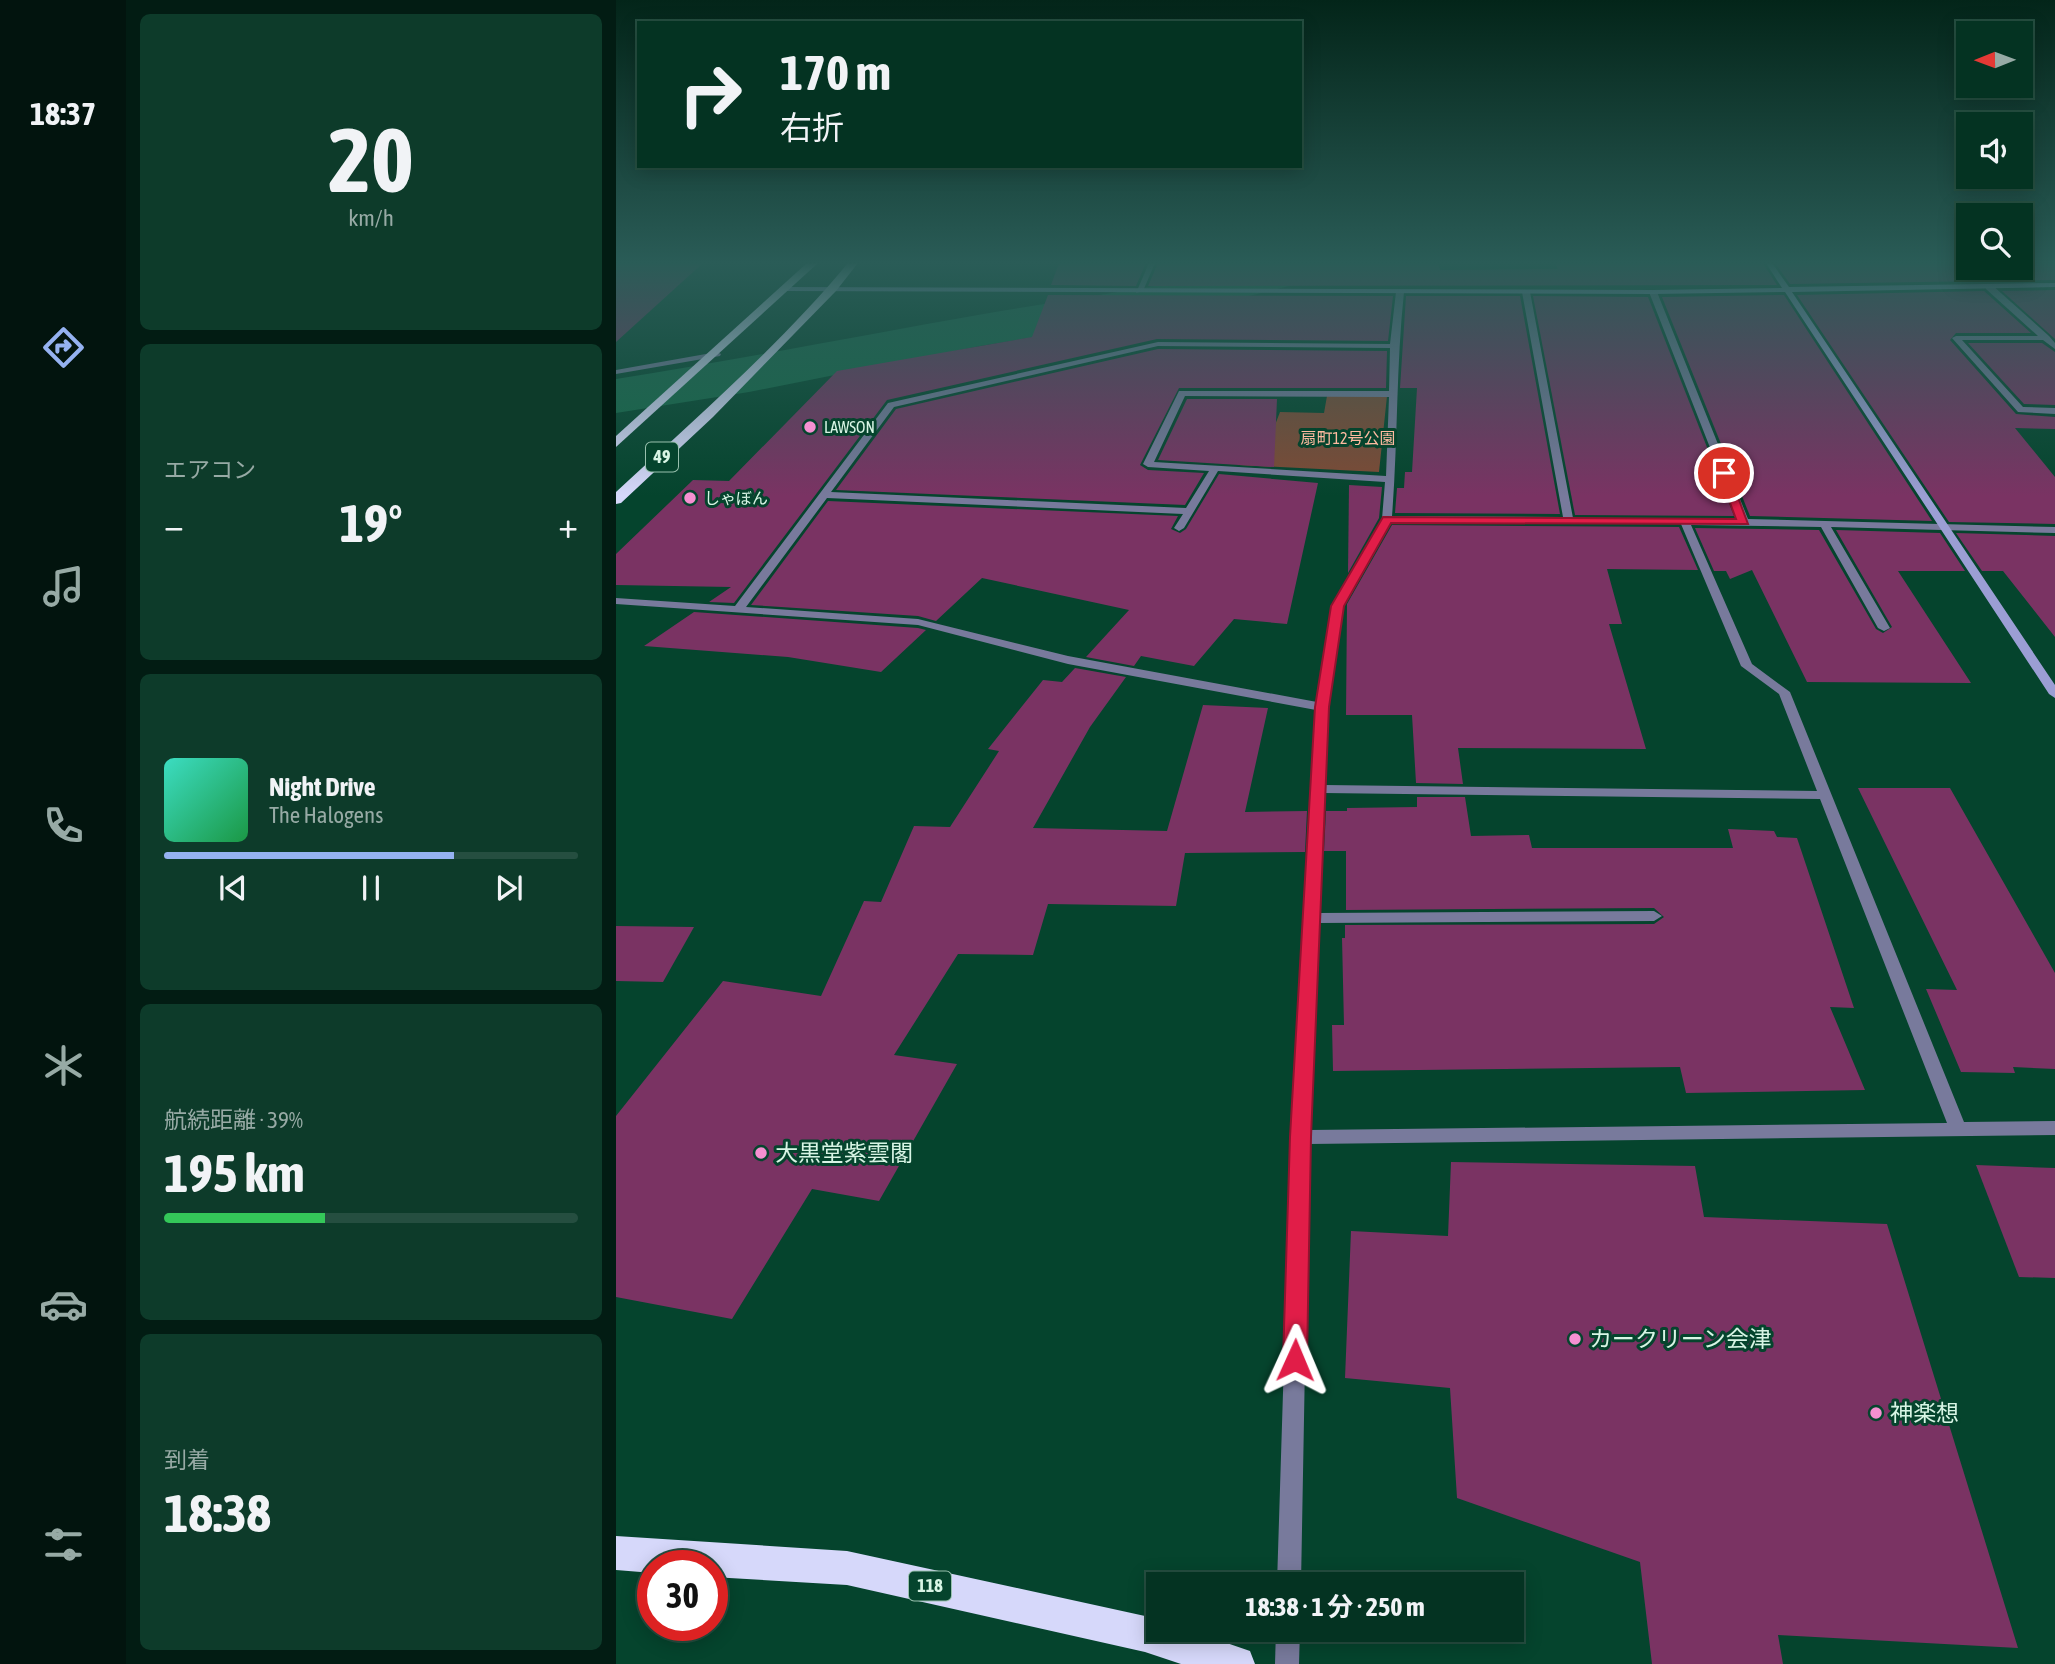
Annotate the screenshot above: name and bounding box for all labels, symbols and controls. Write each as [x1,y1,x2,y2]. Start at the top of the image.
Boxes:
north arrow [1956,21,2034,98]
map controls [1956,21,2033,280]
text: 170 m [780,44,891,100]
icon: right [665,49,756,140]
text: 18:37 [30,95,96,132]
text: 20 [328,107,414,211]
text: 右折 [780,109,844,146]
button: sound [1956,112,2033,189]
button: search [1956,203,2033,280]
text: km/h [348,205,394,231]
icon: directions [39,323,88,372]
place label: LAWSON [824,418,875,436]
marker: LAWSON [802,419,818,435]
park label: 扇町12号公園 [1300,429,1396,447]
road number: 49 [646,443,678,472]
pin [1694,443,1754,503]
icon: arrive [1705,454,1743,492]
text: エアコン [164,457,256,483]
place label: しゃぼん [704,489,768,507]
marker: しゃぼん [682,490,698,506]
text: 19° [339,493,403,553]
text: − [164,503,184,546]
text: + [558,503,578,546]
icon: music [39,562,88,611]
text: Night Drive [269,772,376,802]
icon: phone [39,801,88,850]
text: The Halogens [269,802,383,828]
icon: previous [214,869,252,907]
icon: pause [352,869,390,907]
icon: next [490,869,528,907]
icon: climate [39,1041,88,1090]
text: 航続距離 · 39% [164,1107,303,1133]
place label: 大黒堂紫雲閣 [775,1140,913,1166]
text: 195 km [164,1143,305,1203]
marker: 大黒堂紫雲閣 [753,1145,769,1161]
icon: car [39,1280,88,1329]
position arrow [1258,1323,1332,1397]
place label: カークリーン会津 [1589,1326,1772,1352]
marker: カークリーン会津 [1567,1331,1583,1347]
place label: 神楽想 [1890,1400,1959,1426]
marker: 神楽想 [1868,1405,1884,1421]
text: 到着 [164,1447,210,1473]
text: 18:38 [164,1483,271,1543]
icon: filters [39,1520,88,1569]
speed limit sign: 30 [637,1550,728,1641]
road number: 118 [909,1572,951,1601]
text: 18:38 · 1 分 · 250 m [1245,1592,1425,1622]

